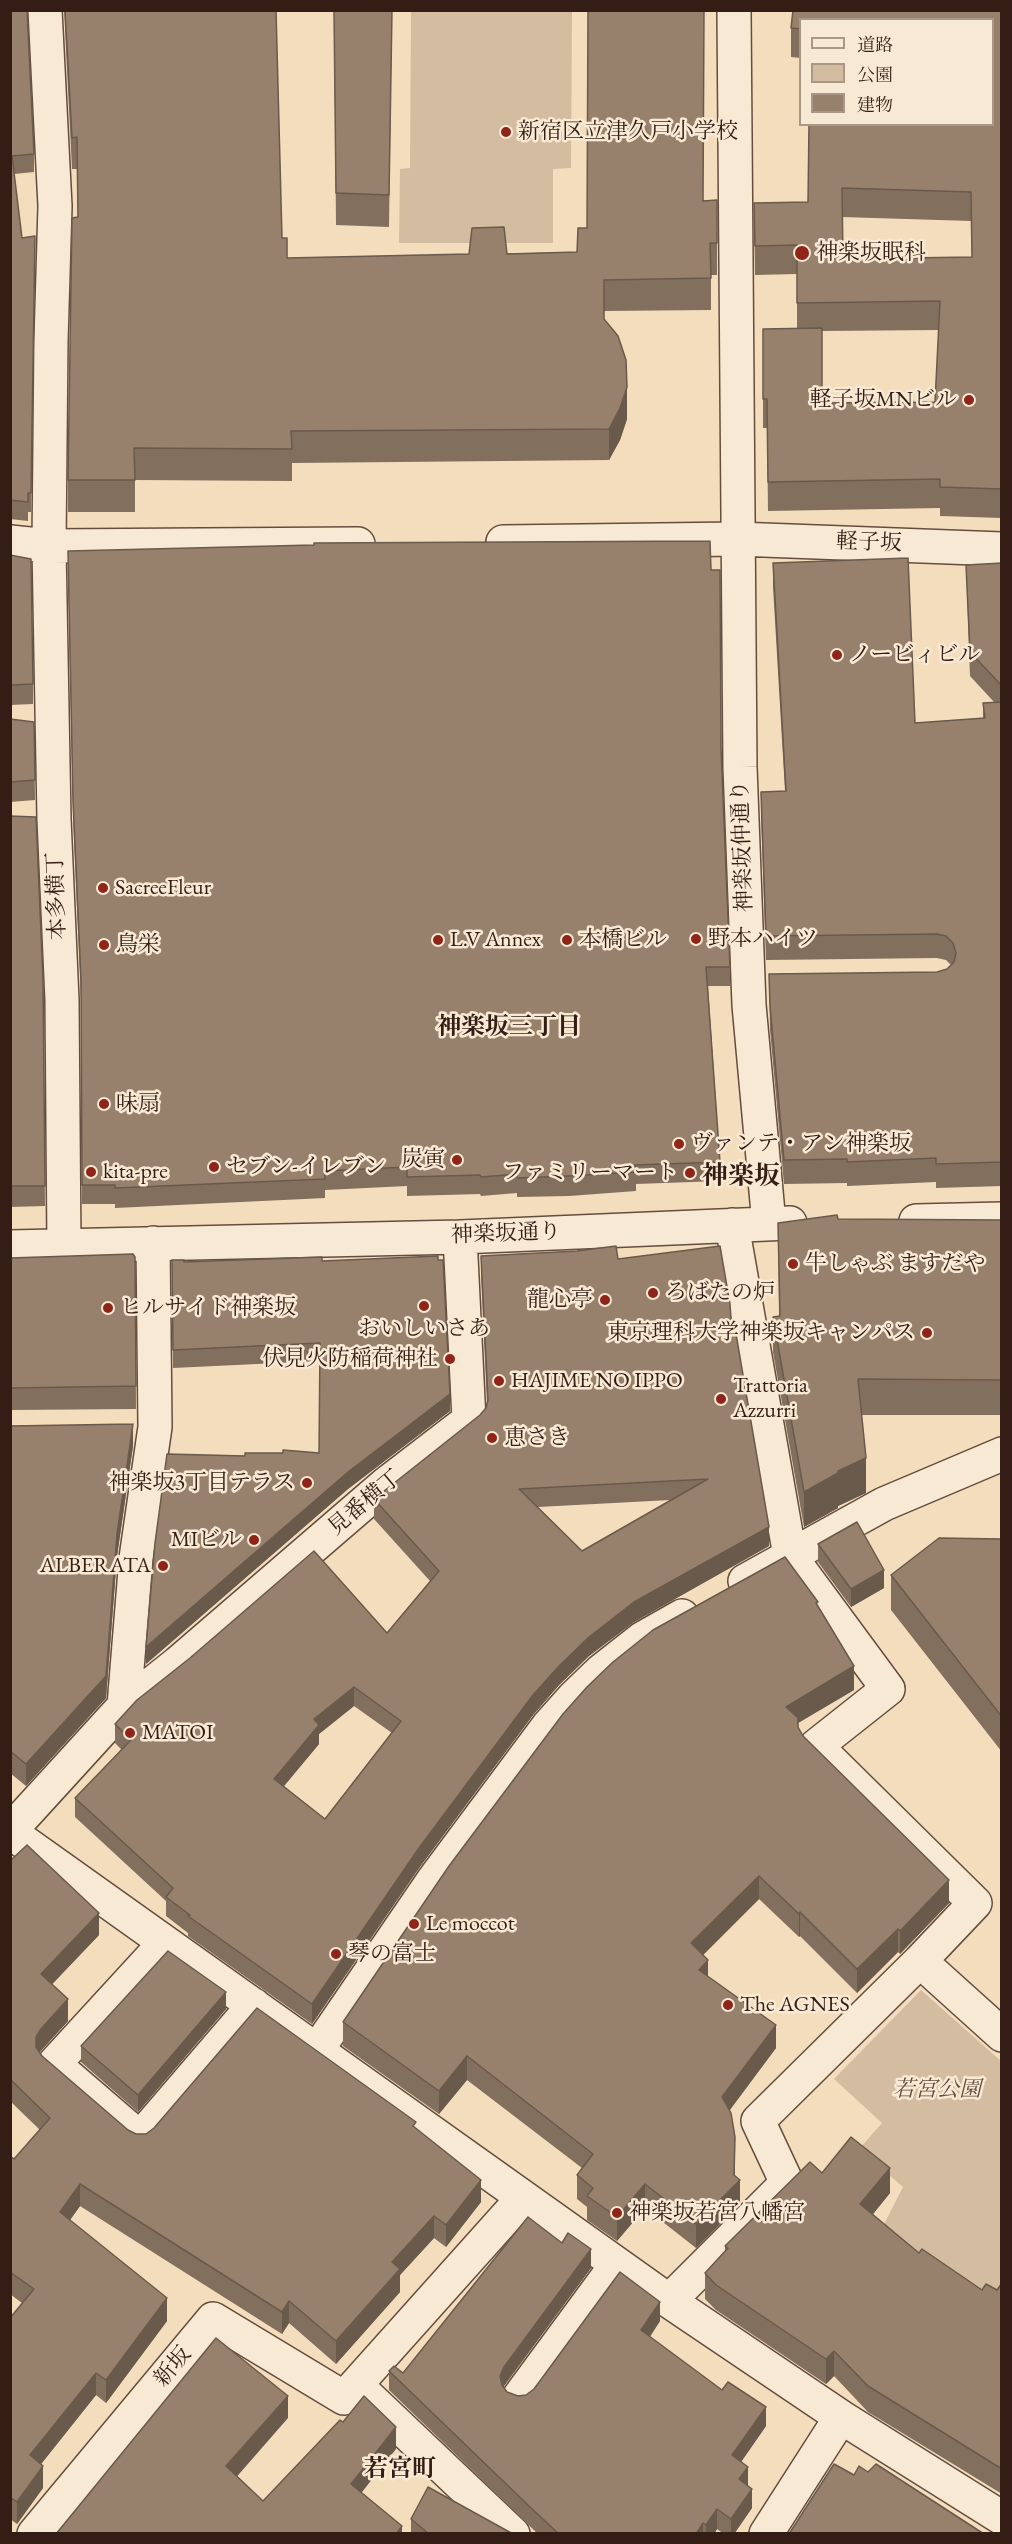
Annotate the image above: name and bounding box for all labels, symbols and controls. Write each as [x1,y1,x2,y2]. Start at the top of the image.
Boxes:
legend [799,18,994,126]
text: 道路 [857,33,893,56]
text: 公園 [857,63,893,86]
text: 建物 [857,93,893,116]
place label: 新宿区立津久戸小学校 [518,119,738,145]
marker: 新宿区立津久戸小学校 [499,125,513,139]
place label: 神楽坂眠科 [816,240,926,266]
marker: 神楽坂眠科 [793,244,811,262]
place label: 軽子坂MNビル [810,387,957,413]
marker: 軽子坂MNビル [962,393,976,407]
street label: 軽子坂 [836,529,902,557]
place label: ノービィビル [849,642,980,668]
marker: ノービィビル [830,648,844,662]
street label: 神楽坂仲通り [728,780,758,912]
street label: 本多横丁 [42,852,72,940]
place label: SacreeFleur [115,875,211,901]
marker: SacreeFleur [96,881,110,895]
place label: 野本ハイツ [708,926,818,952]
place label: L.V Annex [450,927,541,953]
place label: 本橋ビル [579,927,667,953]
place label: 鳥栄 [116,932,160,958]
marker: 野本ハイツ [689,932,703,946]
marker: L.V Annex [431,933,445,947]
marker: 本橋ビル [560,933,574,947]
marker: 鳥栄 [97,938,111,952]
district label: 神楽坂三丁目 [437,1013,581,1041]
place label: 味扇 [116,1091,160,1117]
marker: 味扇 [97,1097,111,1111]
place label: ヴァンテ・アン神楽坂 [691,1131,911,1157]
marker: ヴァンテ・アン神楽坂 [672,1137,686,1151]
place label: 炭寅 [401,1147,445,1173]
marker: 炭寅 [450,1153,464,1167]
place label: セブン-イレブン [226,1154,386,1180]
place label: kita-pre [103,1159,168,1185]
marker: セブン-イレブン [207,1160,221,1174]
place label: ファミリーマート [502,1160,678,1186]
district label: 神楽坂 [702,1161,780,1193]
marker: kita-pre [84,1165,98,1179]
marker: ファミリーマート [683,1166,697,1180]
street label: 神楽坂通り [451,1219,561,1249]
place label: 牛しゃぶ ますだや [805,1251,985,1277]
marker: 牛しゃぶ ますだや [786,1257,800,1271]
place label: ろばたの炉 [665,1280,775,1306]
marker: ろばたの炉 [646,1286,660,1300]
place label: 龍心亭 [527,1287,593,1313]
marker: 龍心亭 [598,1293,612,1307]
place label: ヒルサイド神楽坂 [120,1295,296,1321]
marker: おいしいさあ [417,1299,431,1313]
marker: ヒルサイド神楽坂 [101,1301,115,1315]
place label: おいしいさあ [358,1316,490,1342]
place label: 東京理科大学神楽坂キャンパス [607,1320,915,1346]
marker: 東京理科大学神楽坂キャンパス [920,1326,934,1340]
place label: 伏見火防稲荷神社 [262,1346,438,1372]
marker: 伏見火防稲荷神社 [443,1352,457,1366]
place label: HAJIME NO IPPO [511,1368,683,1394]
place label: Trattoria Azzurri [733,1373,808,1424]
marker: HAJIME NO IPPO [492,1374,506,1388]
marker: Trattoria Azzurri [714,1392,728,1406]
place label: 恵さき [504,1425,570,1451]
marker: 恵さき [485,1431,499,1445]
street label: 見番横丁 [323,1465,407,1541]
place label: 神楽坂3丁目テラス [108,1470,295,1496]
marker: 神楽坂3丁目テラス [300,1476,314,1490]
place label: MIビル [171,1527,242,1553]
marker: MIビル [247,1533,261,1547]
place label: ALBERATA [40,1553,151,1579]
marker: ALBERATA [156,1559,170,1573]
place label: MATOI [142,1720,214,1746]
marker: MATOI [123,1726,137,1740]
place label: Le moccot [426,1911,515,1937]
marker: Le moccot [407,1917,421,1931]
place label: 琴の富士 [348,1941,436,1967]
marker: 琴の富士 [329,1947,343,1961]
place label: The AGNES [740,1992,850,2018]
marker: The AGNES [721,1998,735,2012]
park label: 若宮公園 [893,2077,981,2103]
place label: 神楽坂若宮八幡宮 [629,2200,805,2226]
marker: 神楽坂若宮八幡宮 [610,2206,624,2220]
street label: 新坂 [149,2342,197,2392]
district label: 若宮町 [364,2455,436,2483]

